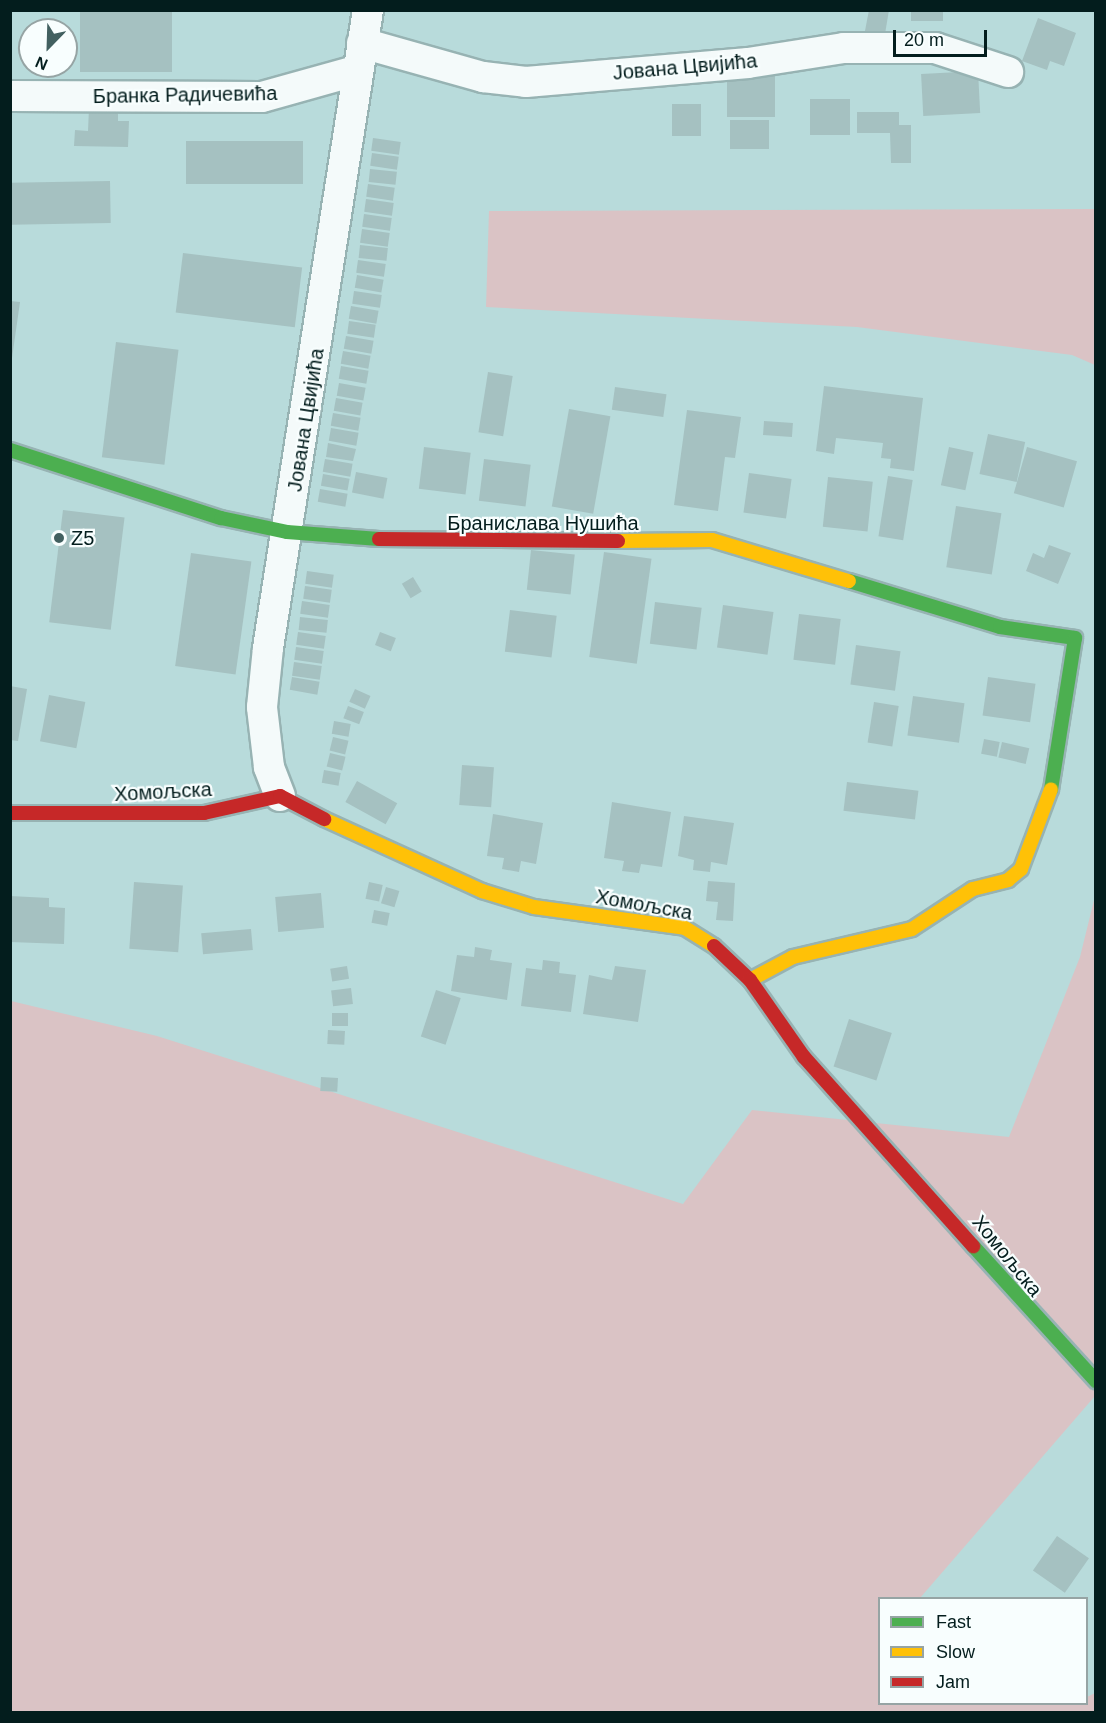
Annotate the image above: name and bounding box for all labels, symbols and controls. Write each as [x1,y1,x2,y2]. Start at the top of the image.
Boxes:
north arrow [18,18,78,78]
scale bar [896,18,990,56]
text: 20 m [904,30,944,50]
street label: Јована Цвијића [612,49,758,85]
text: N [33,53,50,73]
street label: Бранка Радичевића [93,81,277,109]
street label: Јована Цвијића [283,347,329,493]
street label: Бранислава Нушића [447,511,639,535]
place label: Z5 [71,526,94,550]
marker: Z5 [52,531,66,545]
street label: Хомољска [114,777,212,807]
street label: Хомољска [594,885,694,925]
street label: Хомољска [967,1211,1047,1301]
legend [878,1597,1088,1705]
text: Fast [936,1612,971,1632]
text: Slow [936,1642,975,1662]
text: Jam [936,1672,970,1692]

